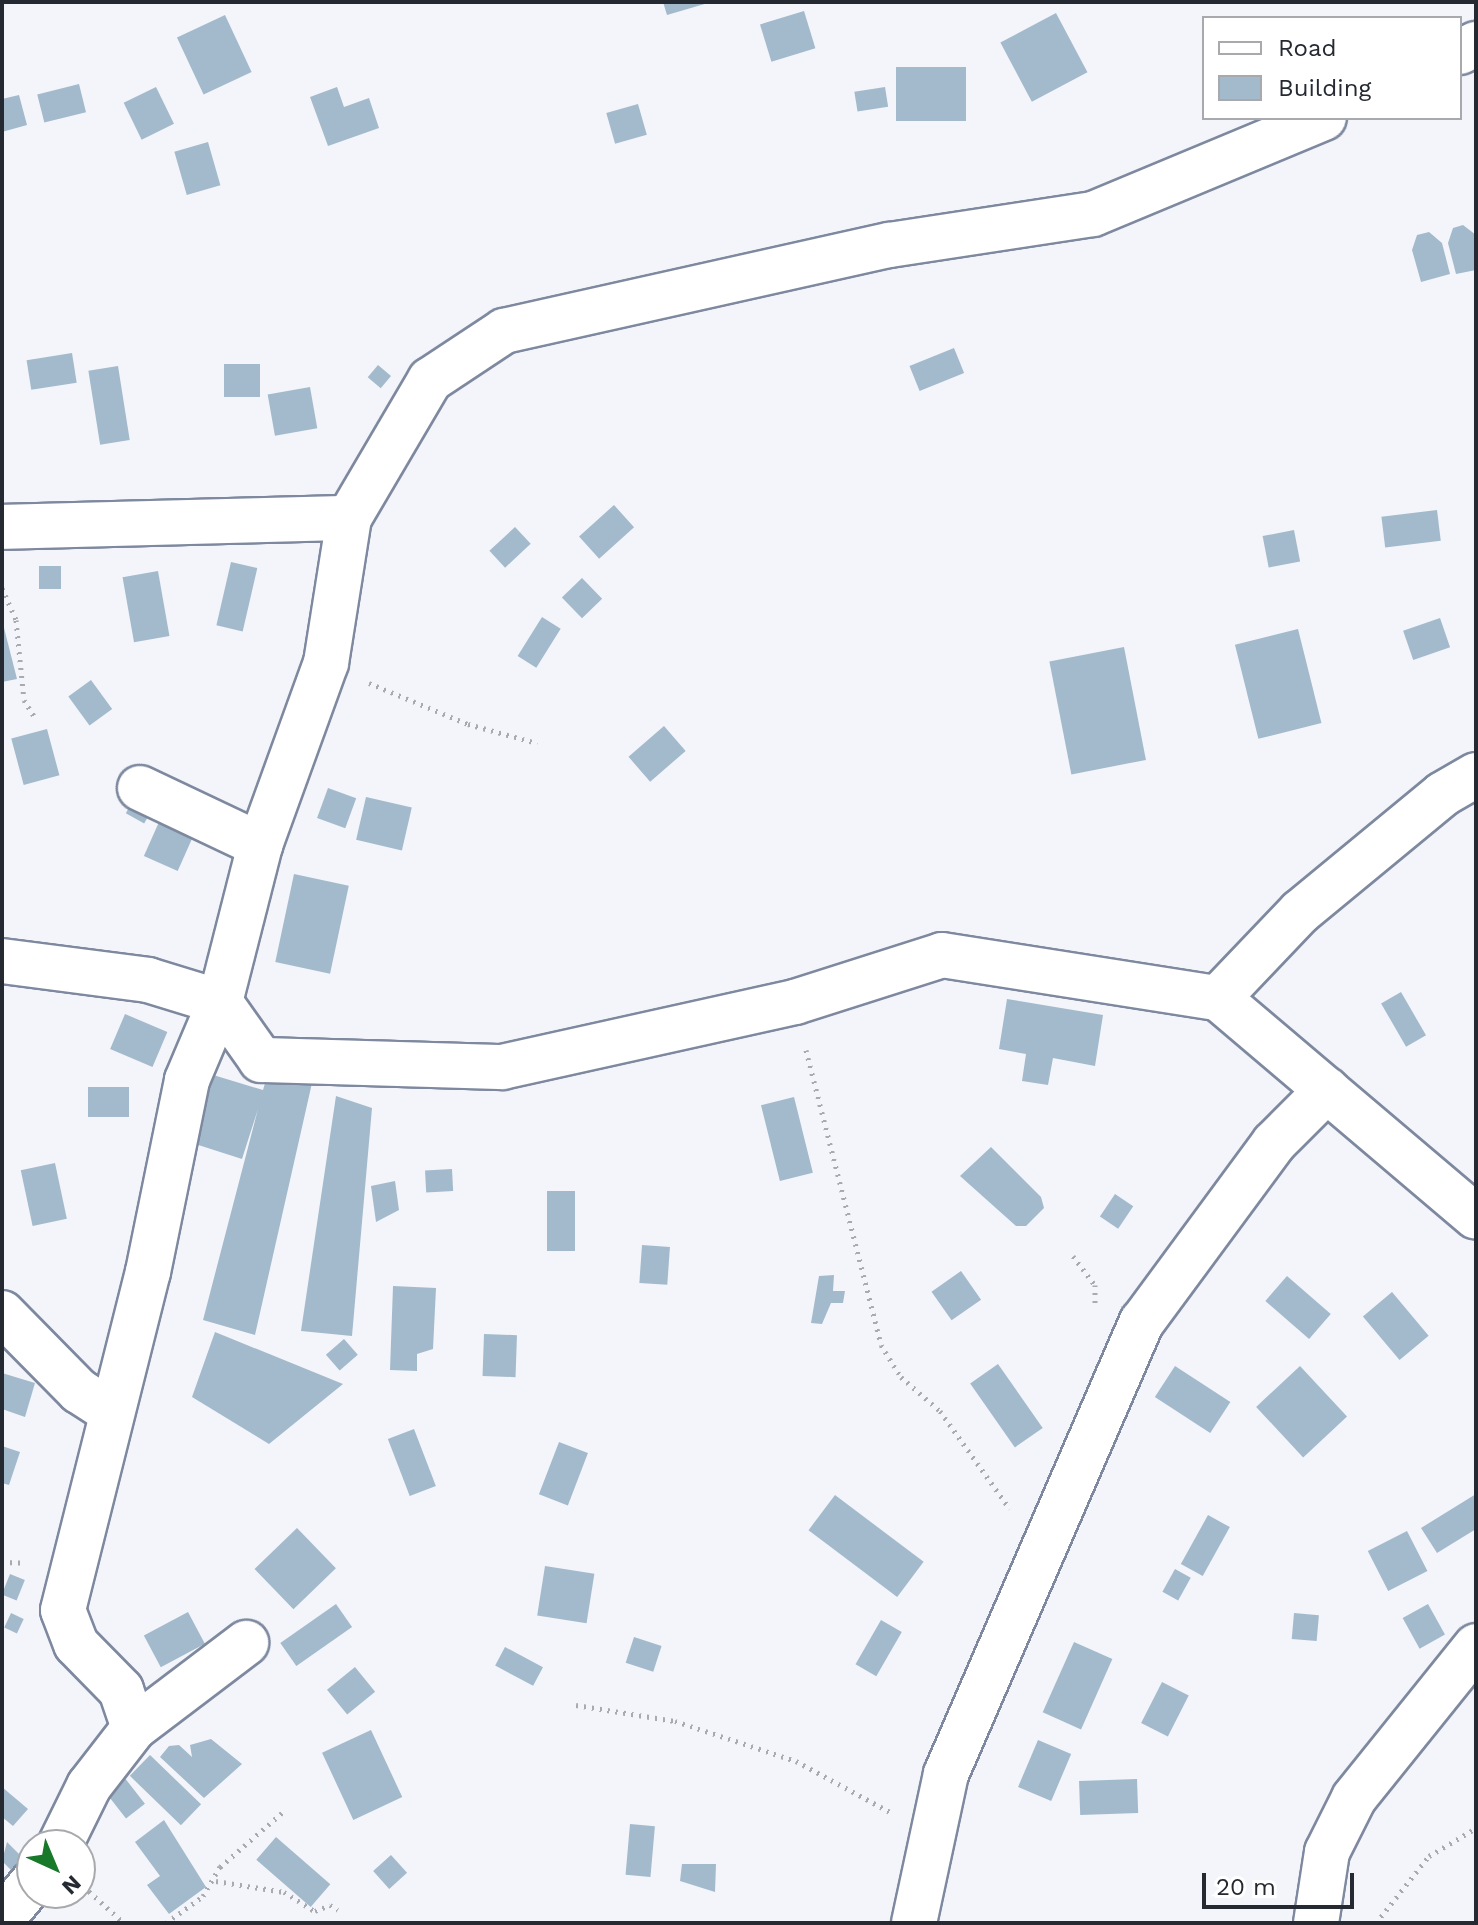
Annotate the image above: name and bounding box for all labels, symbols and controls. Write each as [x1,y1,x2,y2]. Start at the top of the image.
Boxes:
legend [1202,16,1462,120]
text: Road [1278,34,1337,62]
text: Building [1278,74,1371,102]
north arrow [16,1829,96,1909]
scale bar [1206,1857,1358,1907]
text: N [57,1871,86,1900]
text: 20 m [1216,1873,1276,1901]

